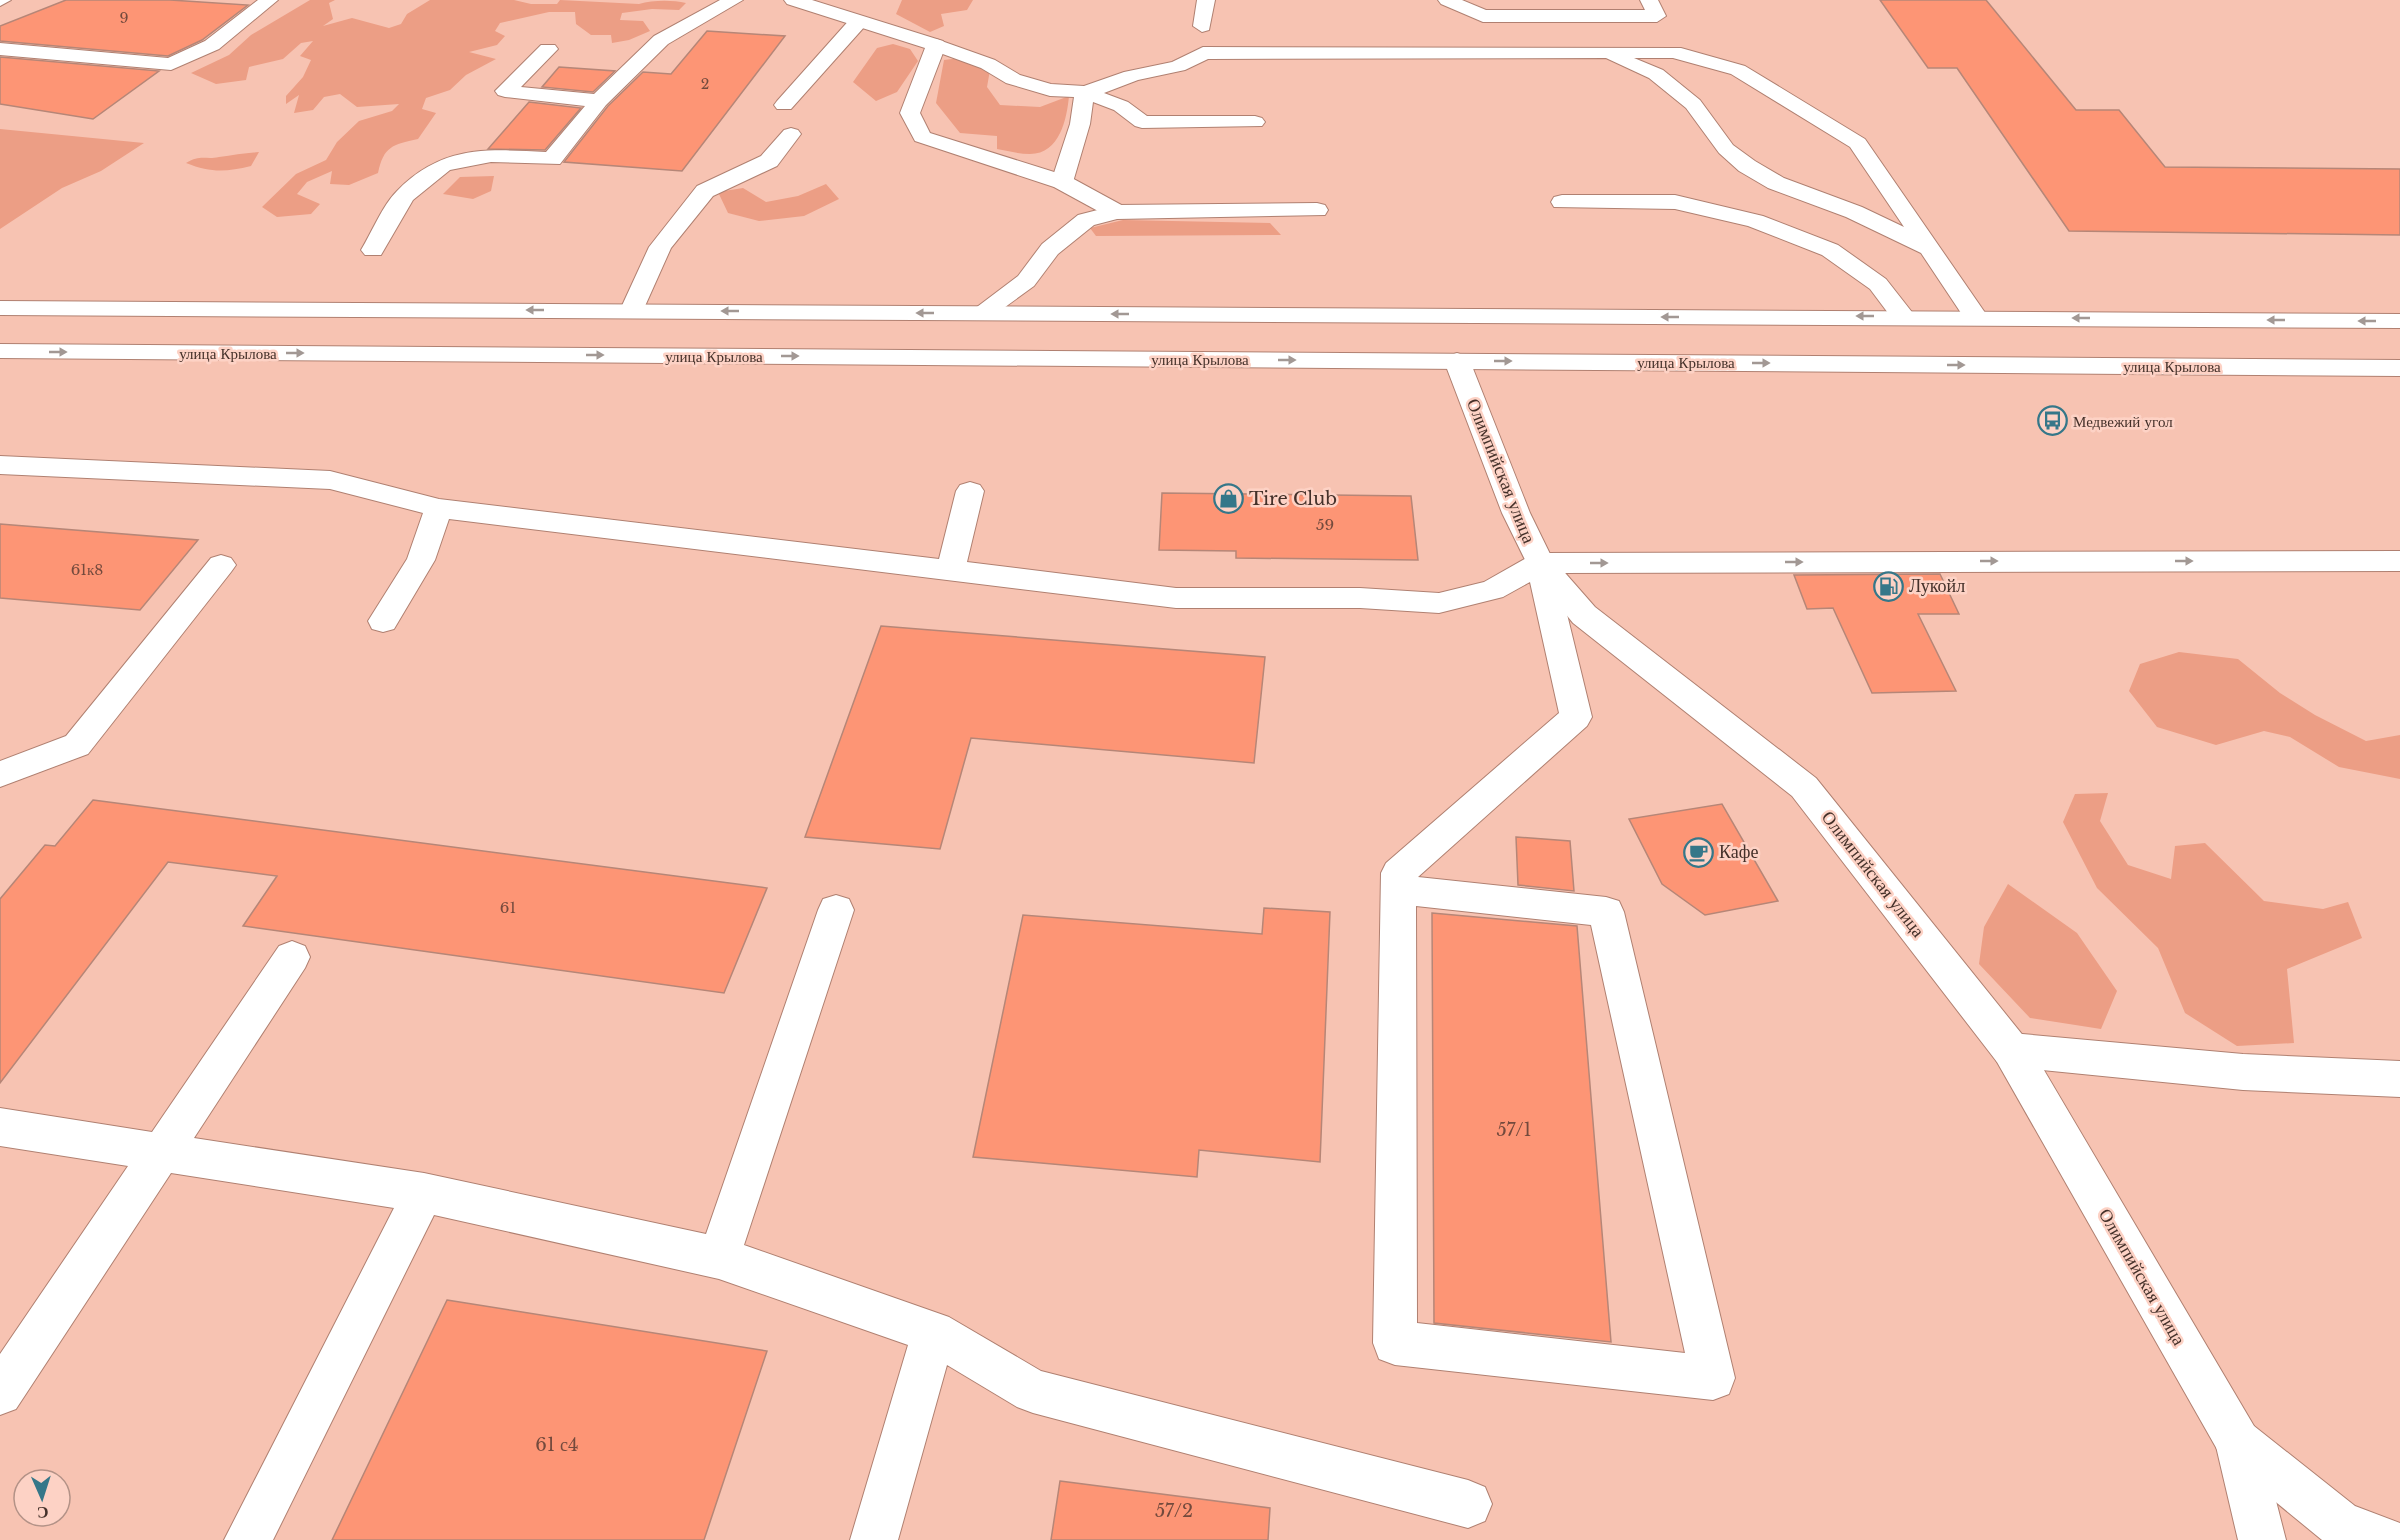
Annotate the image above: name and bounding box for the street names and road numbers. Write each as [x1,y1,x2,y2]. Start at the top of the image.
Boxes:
street label: улица Крылова [179,344,277,363]
street label: улица Крылова [665,347,763,366]
street label: улица Крылова [1151,350,1249,369]
street label: улица Крылова [1637,353,1735,372]
street label: улица Крылова [2123,357,2221,376]
street label: Олимпийская улица [1462,395,1540,547]
street label: Олимпийская улица [1817,806,1929,942]
street label: Олимпийская улица [2094,1205,2190,1349]

